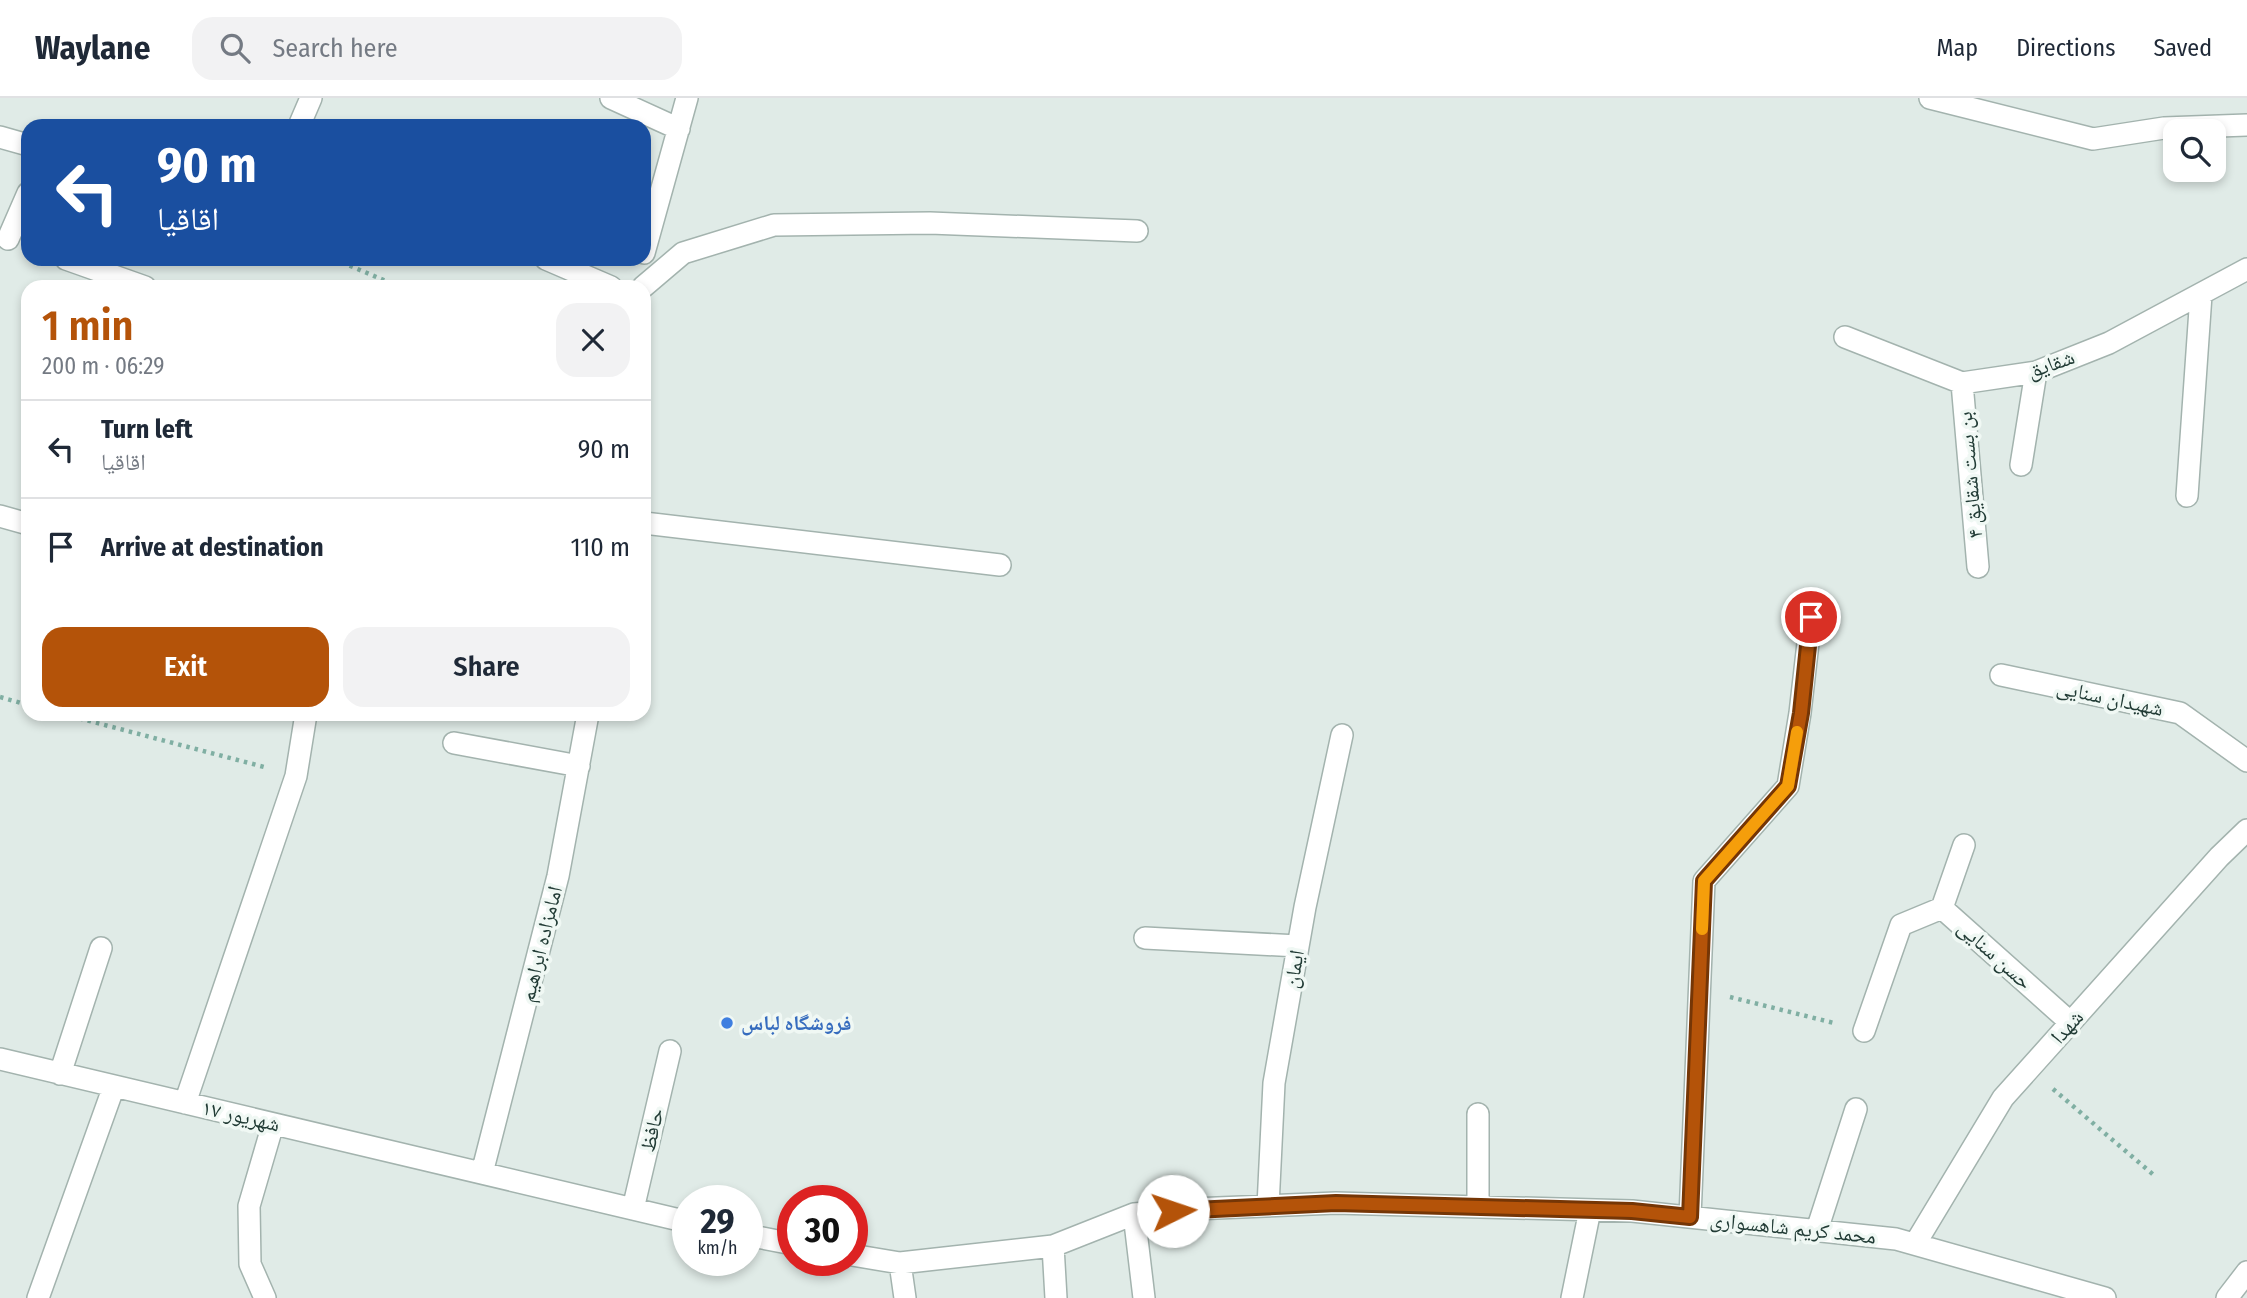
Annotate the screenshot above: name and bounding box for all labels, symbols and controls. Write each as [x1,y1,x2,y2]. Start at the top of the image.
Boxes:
search box [192,17,682,80]
text: Waylane [35,28,150,68]
icon: search [216,29,254,67]
text: Search here [272,33,398,64]
text: Map [1937,34,1978,62]
text: Directions [2016,34,2115,62]
text: Saved [2153,34,2212,62]
map controls [2163,119,2226,182]
button: search [2163,119,2226,182]
text: 90 m [157,136,257,195]
icon: left [42,147,133,238]
text: اقاقیا [157,200,219,238]
text: 1 min [42,301,133,351]
button: close [556,303,630,377]
street label: شقایق [2024,344,2078,384]
text: 200 m · 06:29 [42,352,164,380]
street label: بن بست شقایق ۴ [1952,411,1988,539]
text: Turn left [101,414,193,445]
icon: left [42,430,80,468]
text: 90 m [578,434,630,465]
text: اقاقیا [101,448,146,476]
icon: arrive [42,528,80,566]
text: Arrive at destination [101,532,324,563]
text: 110 m [570,532,630,563]
pin [1781,587,1841,647]
icon: arrive [1792,598,1830,636]
button: Exit [42,627,329,707]
button: Share [343,627,630,707]
street label: شهيدان سنايی [2054,674,2166,722]
street label: امامزاده ابراهیم [514,883,569,1005]
street label: حسن سنايی [1952,915,2038,995]
street label: ایمان [1278,948,1310,990]
street label: شهدا [2045,1005,2089,1049]
place label: فروشگاه لباس [741,1010,852,1036]
marker: فروشگاه لباس [719,1015,735,1031]
street label: ۱۷ شهریور [199,1094,283,1138]
street label: حافظ [634,1106,670,1154]
position arrow [1136,1174,1210,1248]
speed limit sign: 30 [777,1185,868,1276]
text: 29 [700,1200,735,1242]
street label: محمد کریم شاهسواری [1708,1206,1877,1251]
text: km/h [697,1237,738,1259]

